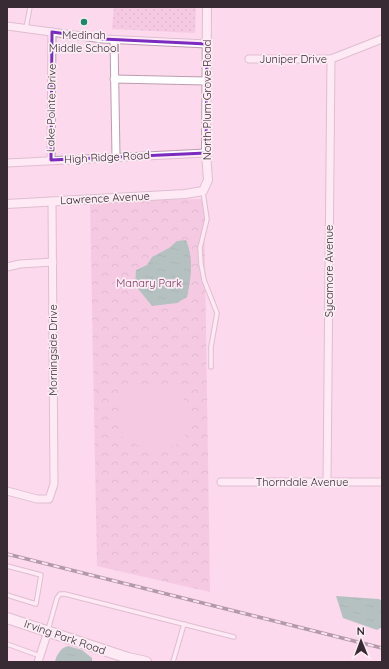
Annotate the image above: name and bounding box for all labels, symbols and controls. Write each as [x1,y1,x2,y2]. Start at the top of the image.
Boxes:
marker: Medinah Middle School [79,17,89,27]
place label: Medinah Middle School [49,28,119,55]
street label: North Plum Grove Road [200,40,214,160]
street label: Juniper Drive [259,52,327,66]
street label: Lake Pointe Drive [43,64,59,152]
street label: High Ridge Road [64,148,150,166]
street label: Lawrence Avenue [60,189,150,207]
street label: Sycamore Avenue [322,225,336,317]
park label: Manary Park [116,276,182,290]
street label: Morningside Drive [46,304,60,396]
street label: Thorndale Avenue [256,475,348,489]
street label: Irving Park Road [22,616,108,658]
north arrow [341,621,381,661]
text: N [357,624,365,638]

